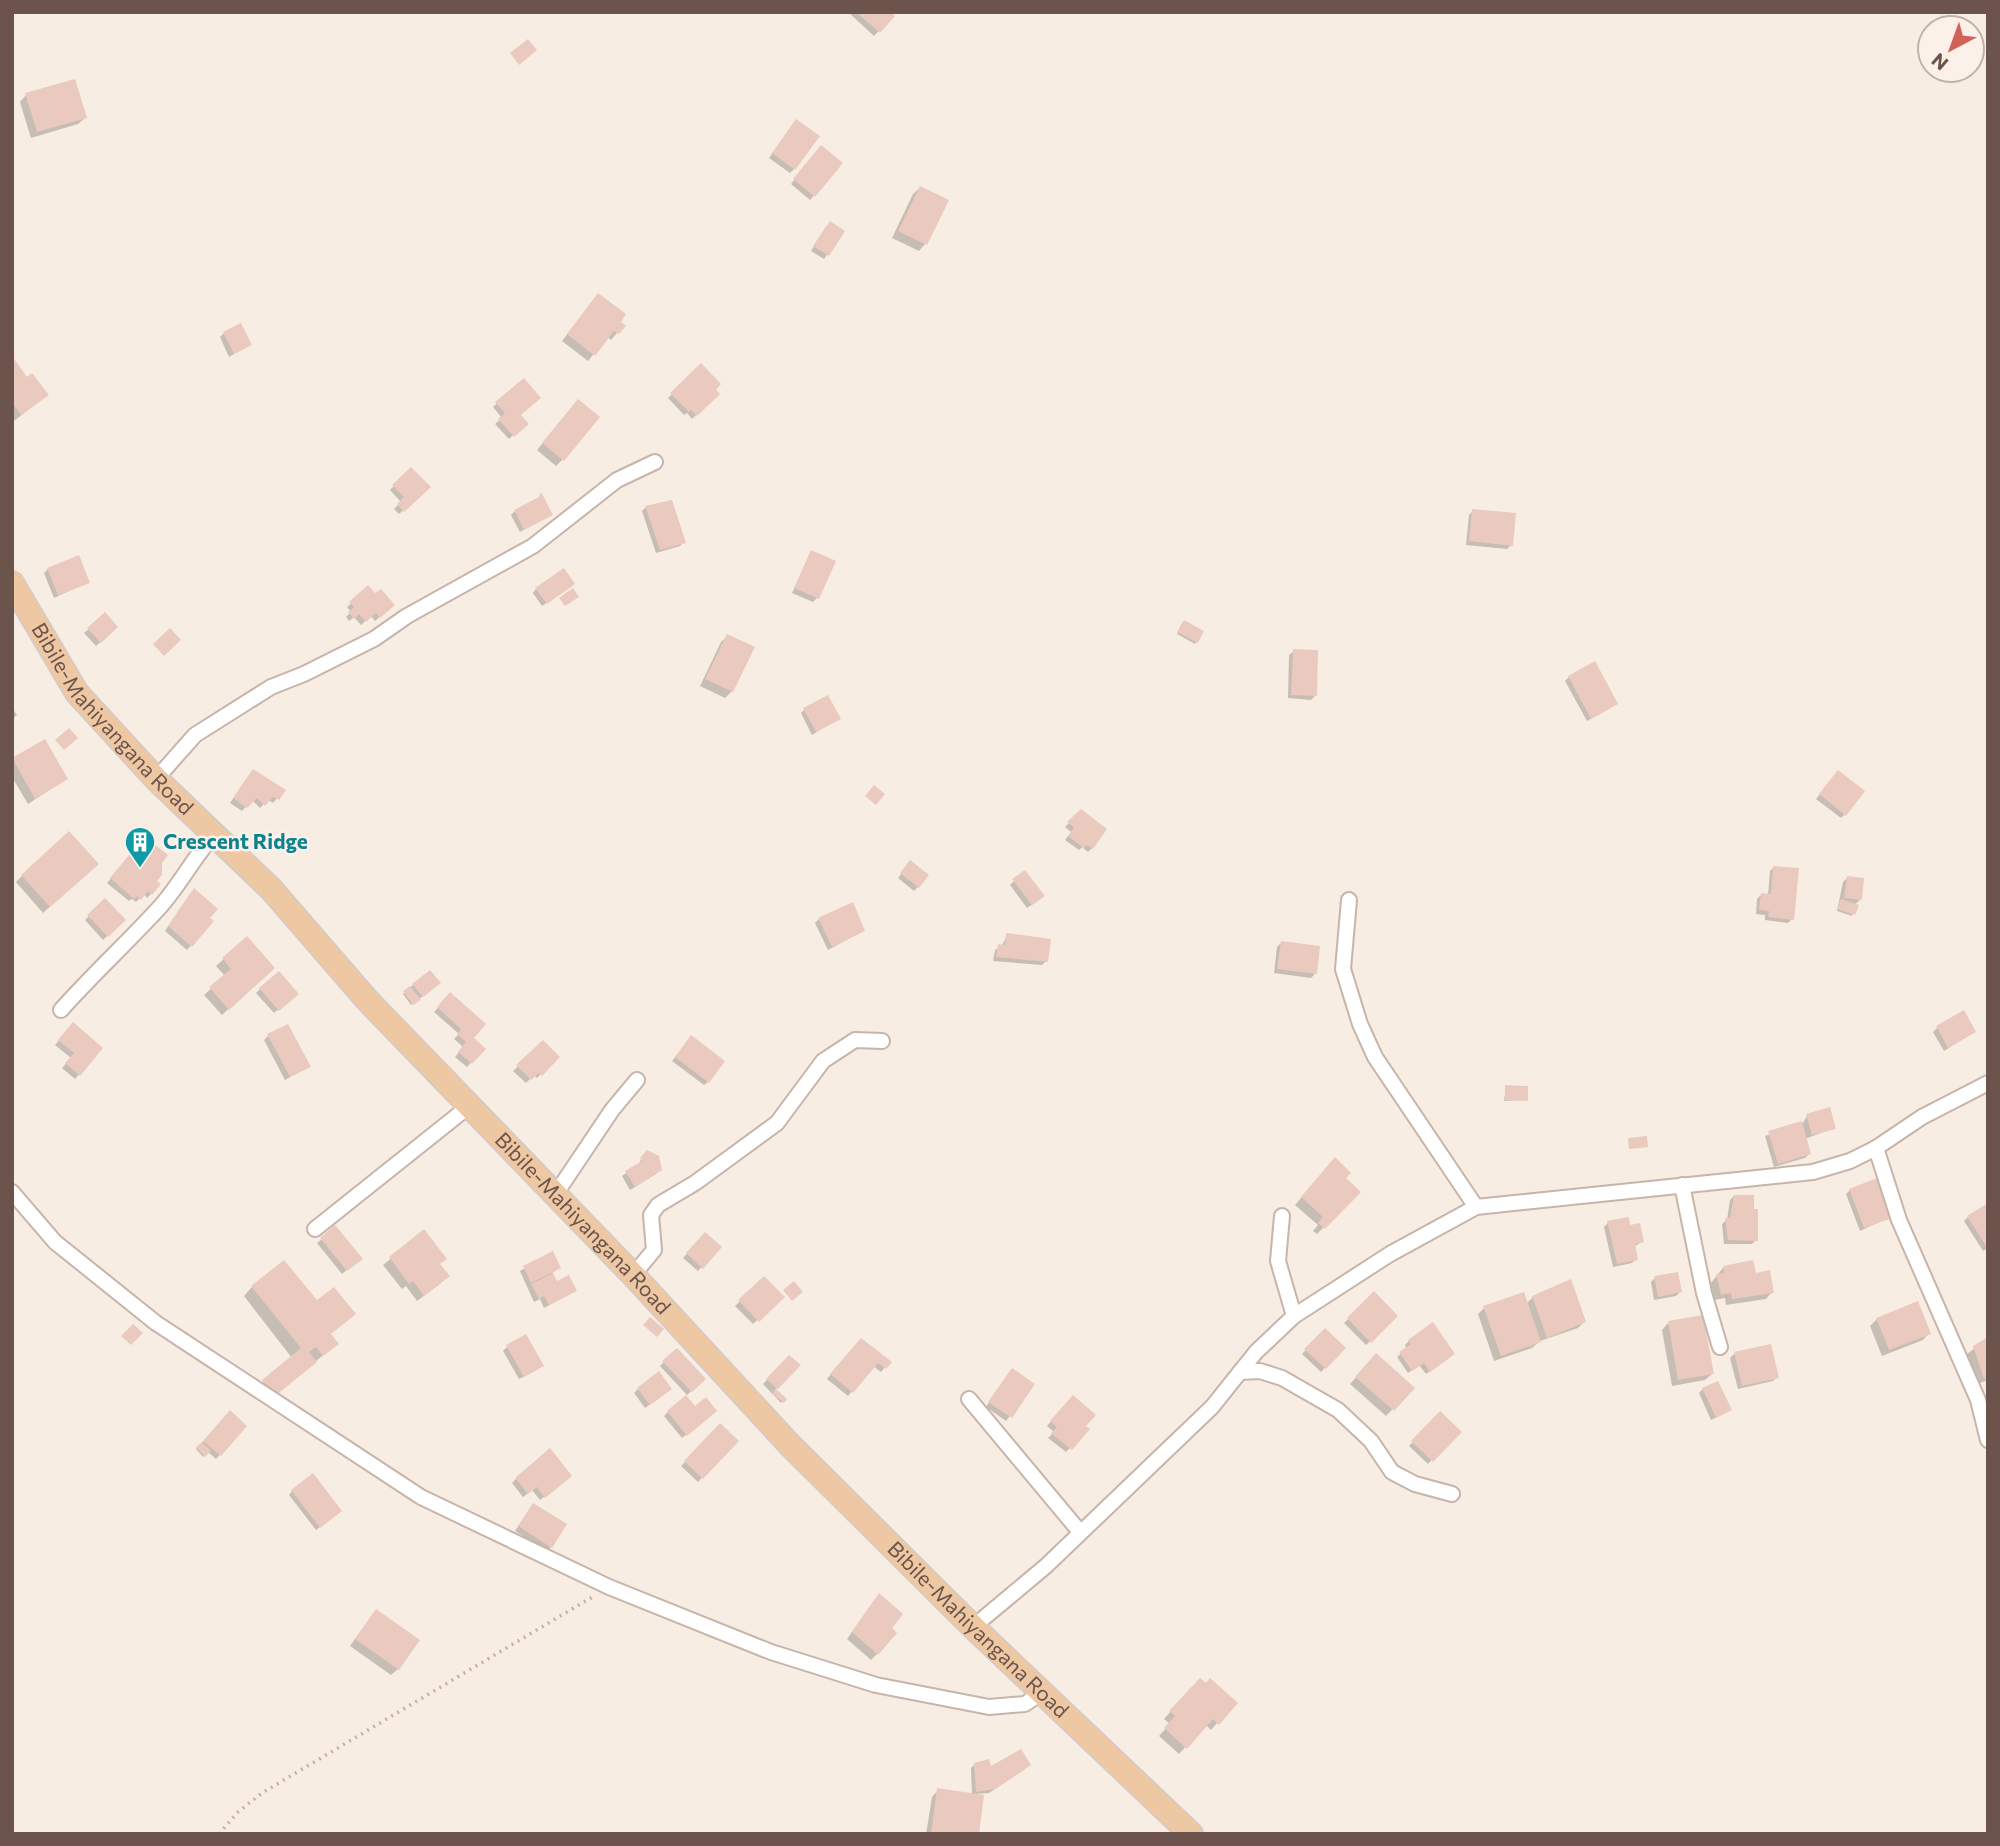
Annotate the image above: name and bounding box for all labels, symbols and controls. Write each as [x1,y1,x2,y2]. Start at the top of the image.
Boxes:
north arrow [1916,14,1986,84]
text: N [1927,49,1952,76]
street label: Bibile-Mahiyangana Road [27,618,199,819]
building icon: Crescent Ridge [123,825,157,869]
place label: Crescent Ridge [163,828,308,853]
street label: Bibile-Mahiyangana Road [491,1126,677,1319]
street label: Bibile-Mahiyangana Road [883,1535,1075,1722]

